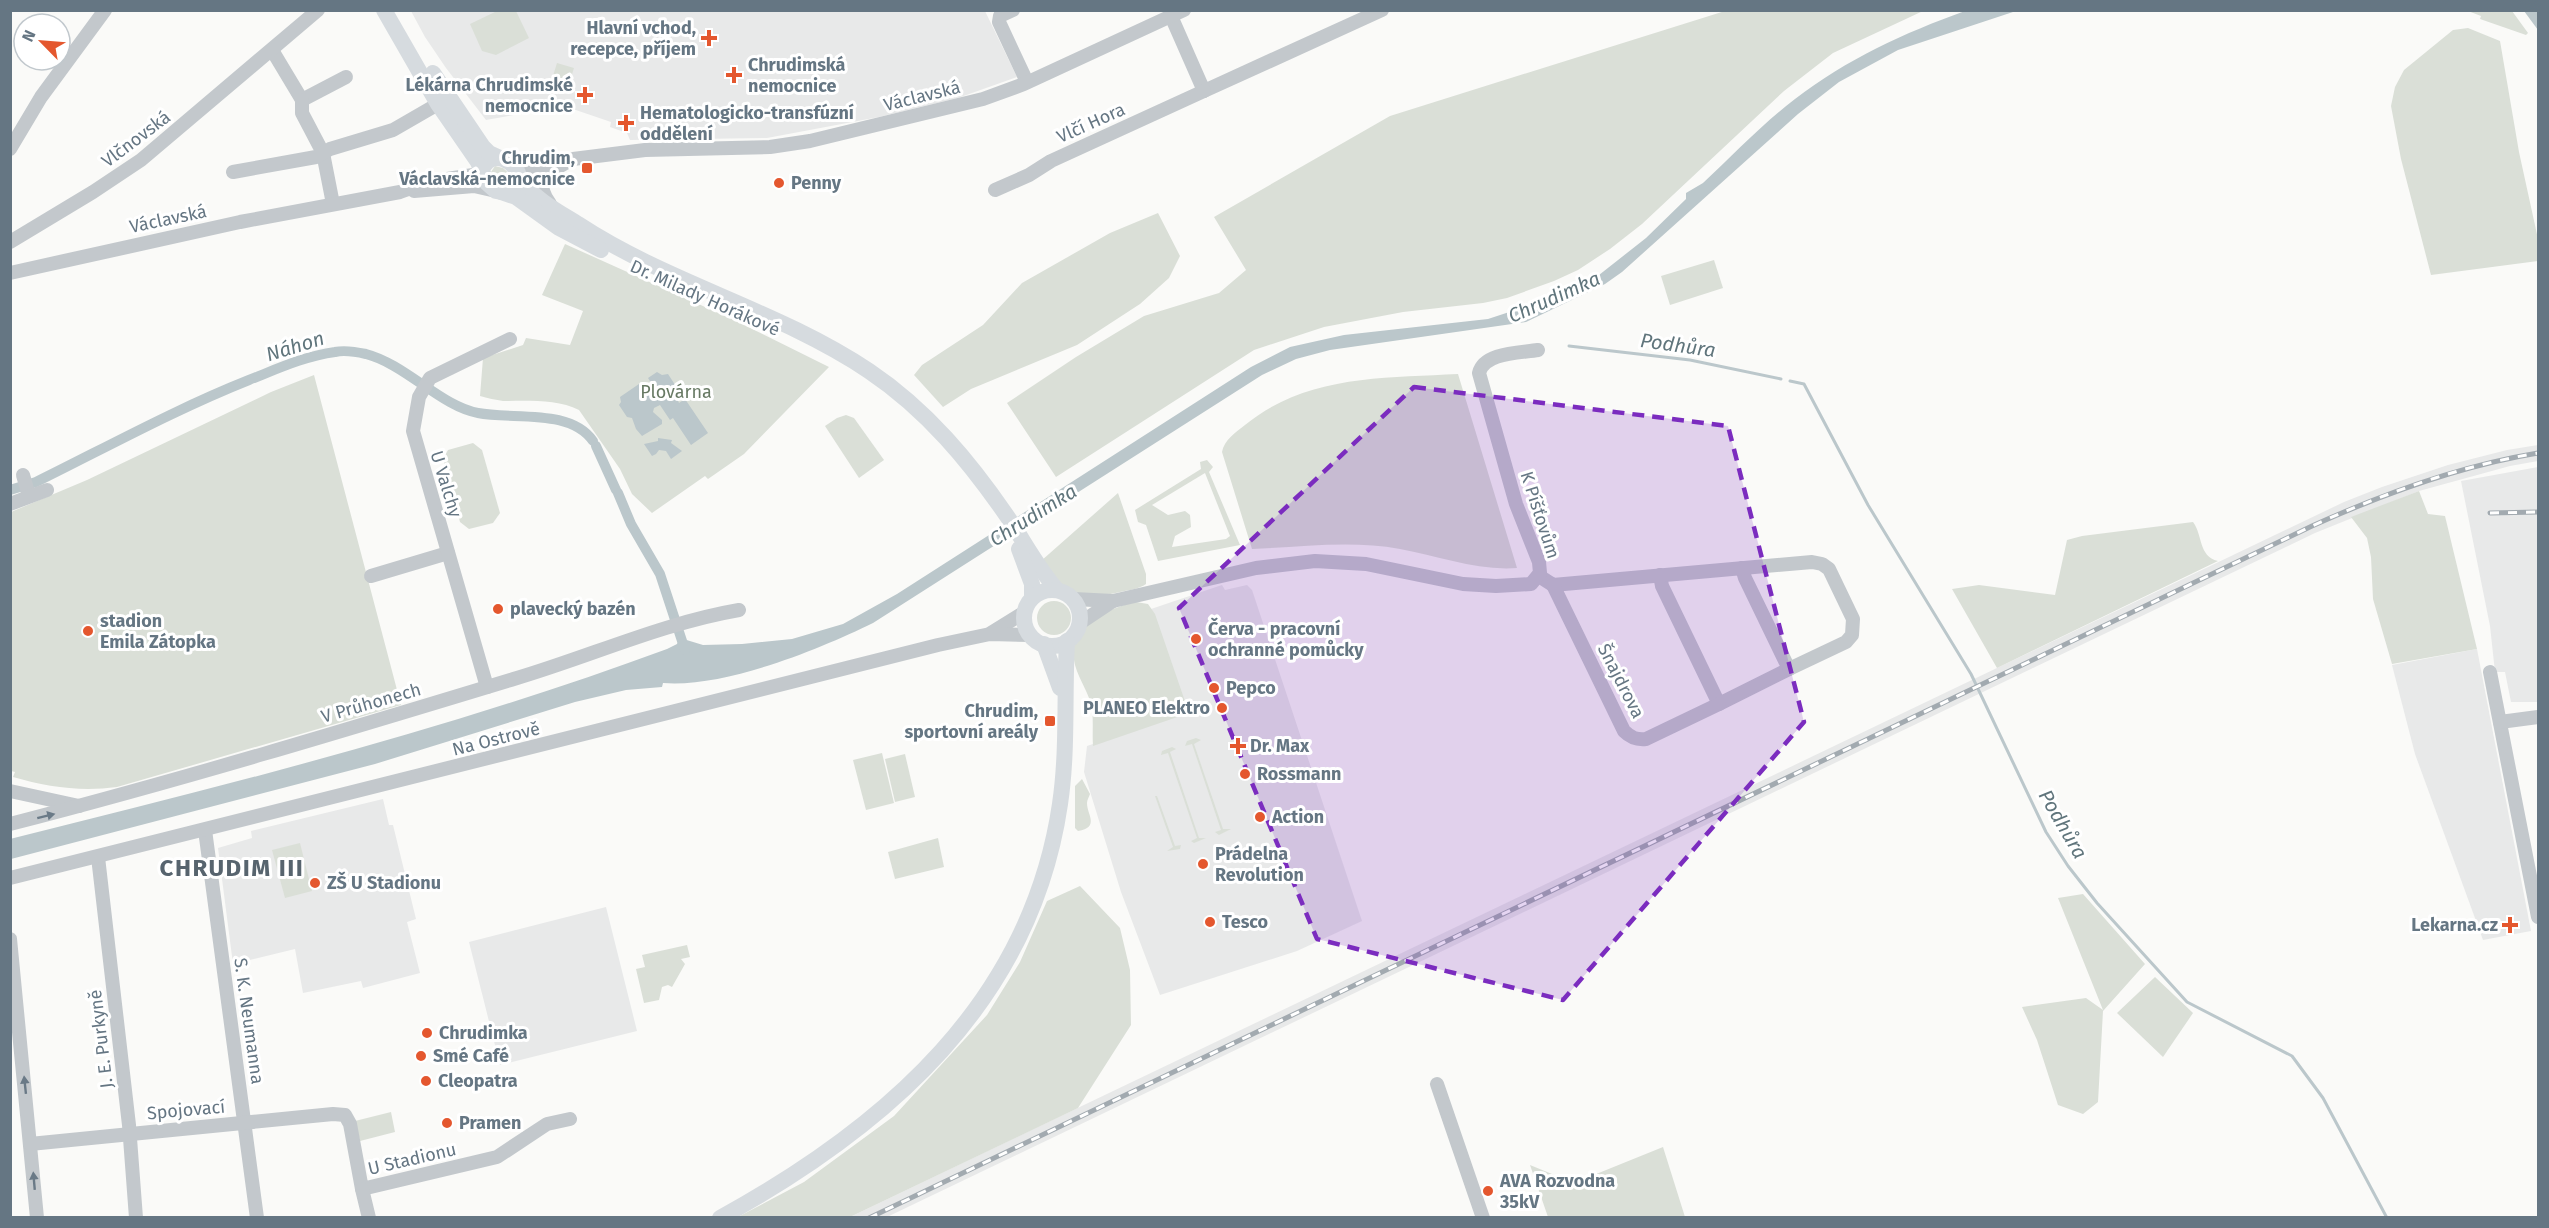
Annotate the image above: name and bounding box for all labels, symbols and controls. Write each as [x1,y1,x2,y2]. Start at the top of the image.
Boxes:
north arrow [12,12,72,72]
place label: Hlavní vchod, recepce, příjem [570,17,696,60]
text: N [18,27,40,45]
marker: Hlavní vchod, recepce, příjem [700,29,718,47]
place label: Chrudimská nemocnice [748,54,846,97]
marker: Chrudimská nemocnice [725,66,743,84]
place label: Lékárna Chrudimské nemocnice [406,74,573,117]
street label: Václavská [881,76,963,116]
marker: Lékárna Chrudimské nemocnice [578,88,592,102]
street label: Vlčí Hora [1053,98,1129,148]
place label: Hematologicko-transfúzní oddělení [640,102,854,145]
street label: Vlčnovská [97,106,175,172]
marker: Hematologicko-transfúzní oddělení [617,114,635,132]
place label: Chrudim, Václavská-nemocnice [398,147,575,190]
marker: Chrudim, Václavská-nemocnice [580,161,594,175]
place label: Penny [791,172,842,194]
marker: Penny [772,176,786,190]
street label: Václavská [127,200,209,238]
street label: Dr. Milady Horákové [627,255,783,341]
water label: Chrudimka [1504,266,1604,328]
water label: Náhon [263,326,327,366]
water label: Podhůra [1639,328,1717,362]
park label: Plovárna [640,381,712,403]
street label: U Valchy [425,448,467,520]
street label: K Píšťovům [1516,468,1564,562]
water label: Chrudimka [985,479,1081,551]
place label: plavecký bazén [510,598,636,620]
marker: plavecký bazén [491,602,505,616]
place label: stadion Emila Zátopka [100,610,216,653]
place label: Červa - pracovní ochranné pomůcky [1208,617,1364,661]
marker: stadion Emila Zátopka [81,624,95,638]
marker: Červa - pracovní ochranné pomůcky [1189,632,1203,646]
street label: Šnajdrova [1593,640,1649,722]
place label: Pepco [1226,677,1276,699]
street label: V Průhonech [319,678,423,728]
marker: Pepco [1207,681,1221,695]
place label: PLANEO Elektro [1083,697,1210,719]
place label: Chrudim, sportovní areály [904,700,1039,743]
marker: PLANEO Elektro [1215,701,1229,715]
marker: Chrudim, sportovní areály [1043,714,1057,728]
street label: Na Ostrově [450,717,542,761]
place label: Dr. Max [1250,735,1310,757]
marker: Dr. Max [1231,739,1245,753]
place label: Rossmann [1257,763,1341,785]
marker: Rossmann [1238,767,1252,781]
water label: Podhůra [2034,785,2092,863]
place label: Action [1271,806,1324,828]
one-way arrow [37,810,55,820]
marker: Action [1253,810,1267,824]
place label: Prádelna Revolution [1215,843,1304,886]
district label: CHRUDIM III [160,854,304,882]
marker: Prádelna Revolution [1196,857,1210,871]
place label: ZŠ U Stadionu [327,871,441,894]
marker: ZŠ U Stadionu [308,876,322,890]
place label: Tesco [1222,911,1268,933]
place label: Lekarna.cz [2411,914,2498,936]
marker: Tesco [1203,915,1217,929]
marker: Lekarna.cz [2503,918,2517,932]
street label: S. K. Neumanna [229,956,269,1086]
street label: J. E. Purkyně [84,988,118,1090]
place label: Chrudimka [439,1022,528,1044]
marker: Chrudimka [420,1026,434,1040]
place label: Smé Café [433,1045,509,1067]
marker: Smé Café [414,1049,428,1063]
place label: Cleopatra [438,1070,518,1092]
marker: Cleopatra [419,1074,433,1088]
one-way arrow [20,1076,30,1095]
street label: Spojovací [146,1096,226,1124]
place label: Pramen [459,1112,521,1134]
marker: Pramen [440,1116,454,1130]
street label: U Stadionu [366,1138,458,1180]
place label: AVA Rozvodna 35kV [1499,1170,1615,1213]
one-way arrow [29,1171,39,1190]
marker: AVA Rozvodna 35kV [1481,1184,1495,1198]

